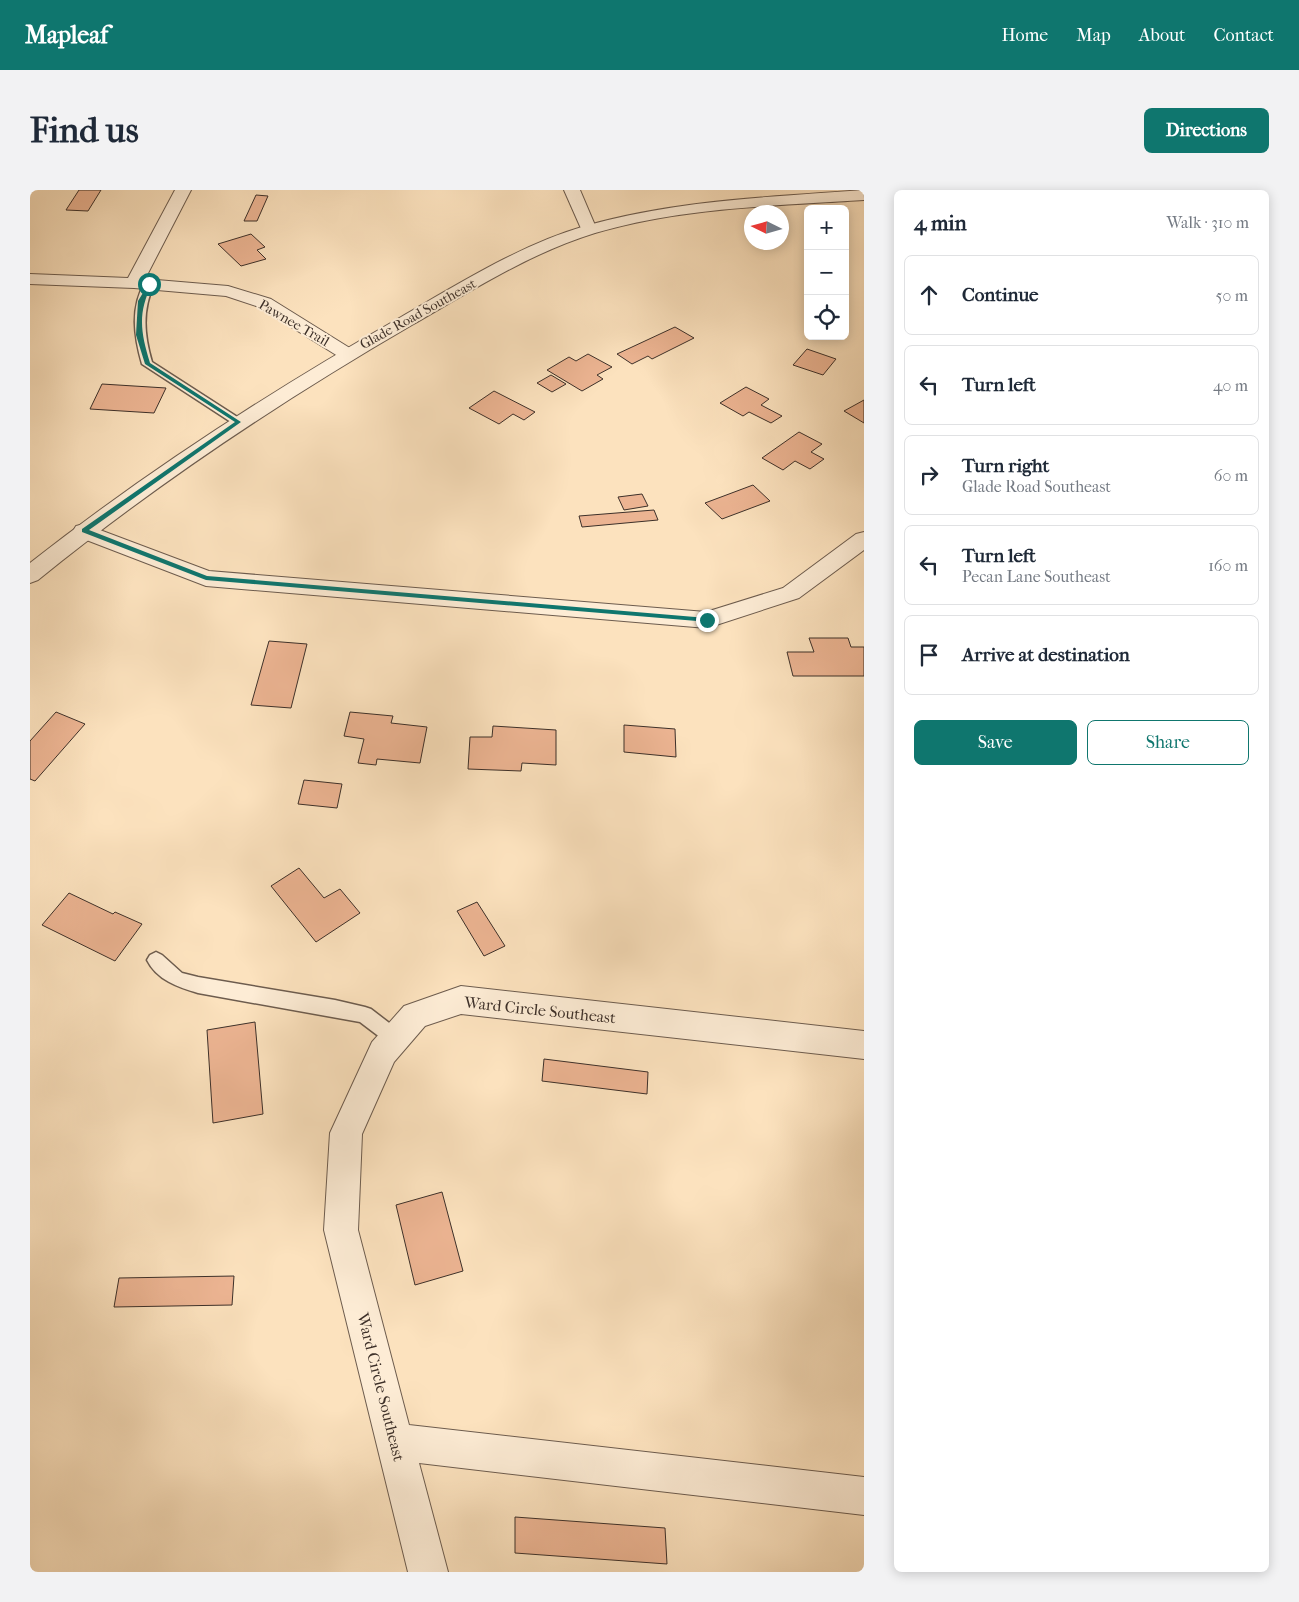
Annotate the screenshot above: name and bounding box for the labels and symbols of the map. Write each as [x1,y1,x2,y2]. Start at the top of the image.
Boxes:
north arrow [744,205,789,250]
route start [138,273,161,296]
street label: Glade Road Southeast [357,275,479,353]
street label: Pawnee Trail [256,296,332,350]
route end [696,609,719,632]
street label: Ward Circle Southeast [462,992,617,1027]
street label: Ward Circle Southeast [353,1310,409,1463]

